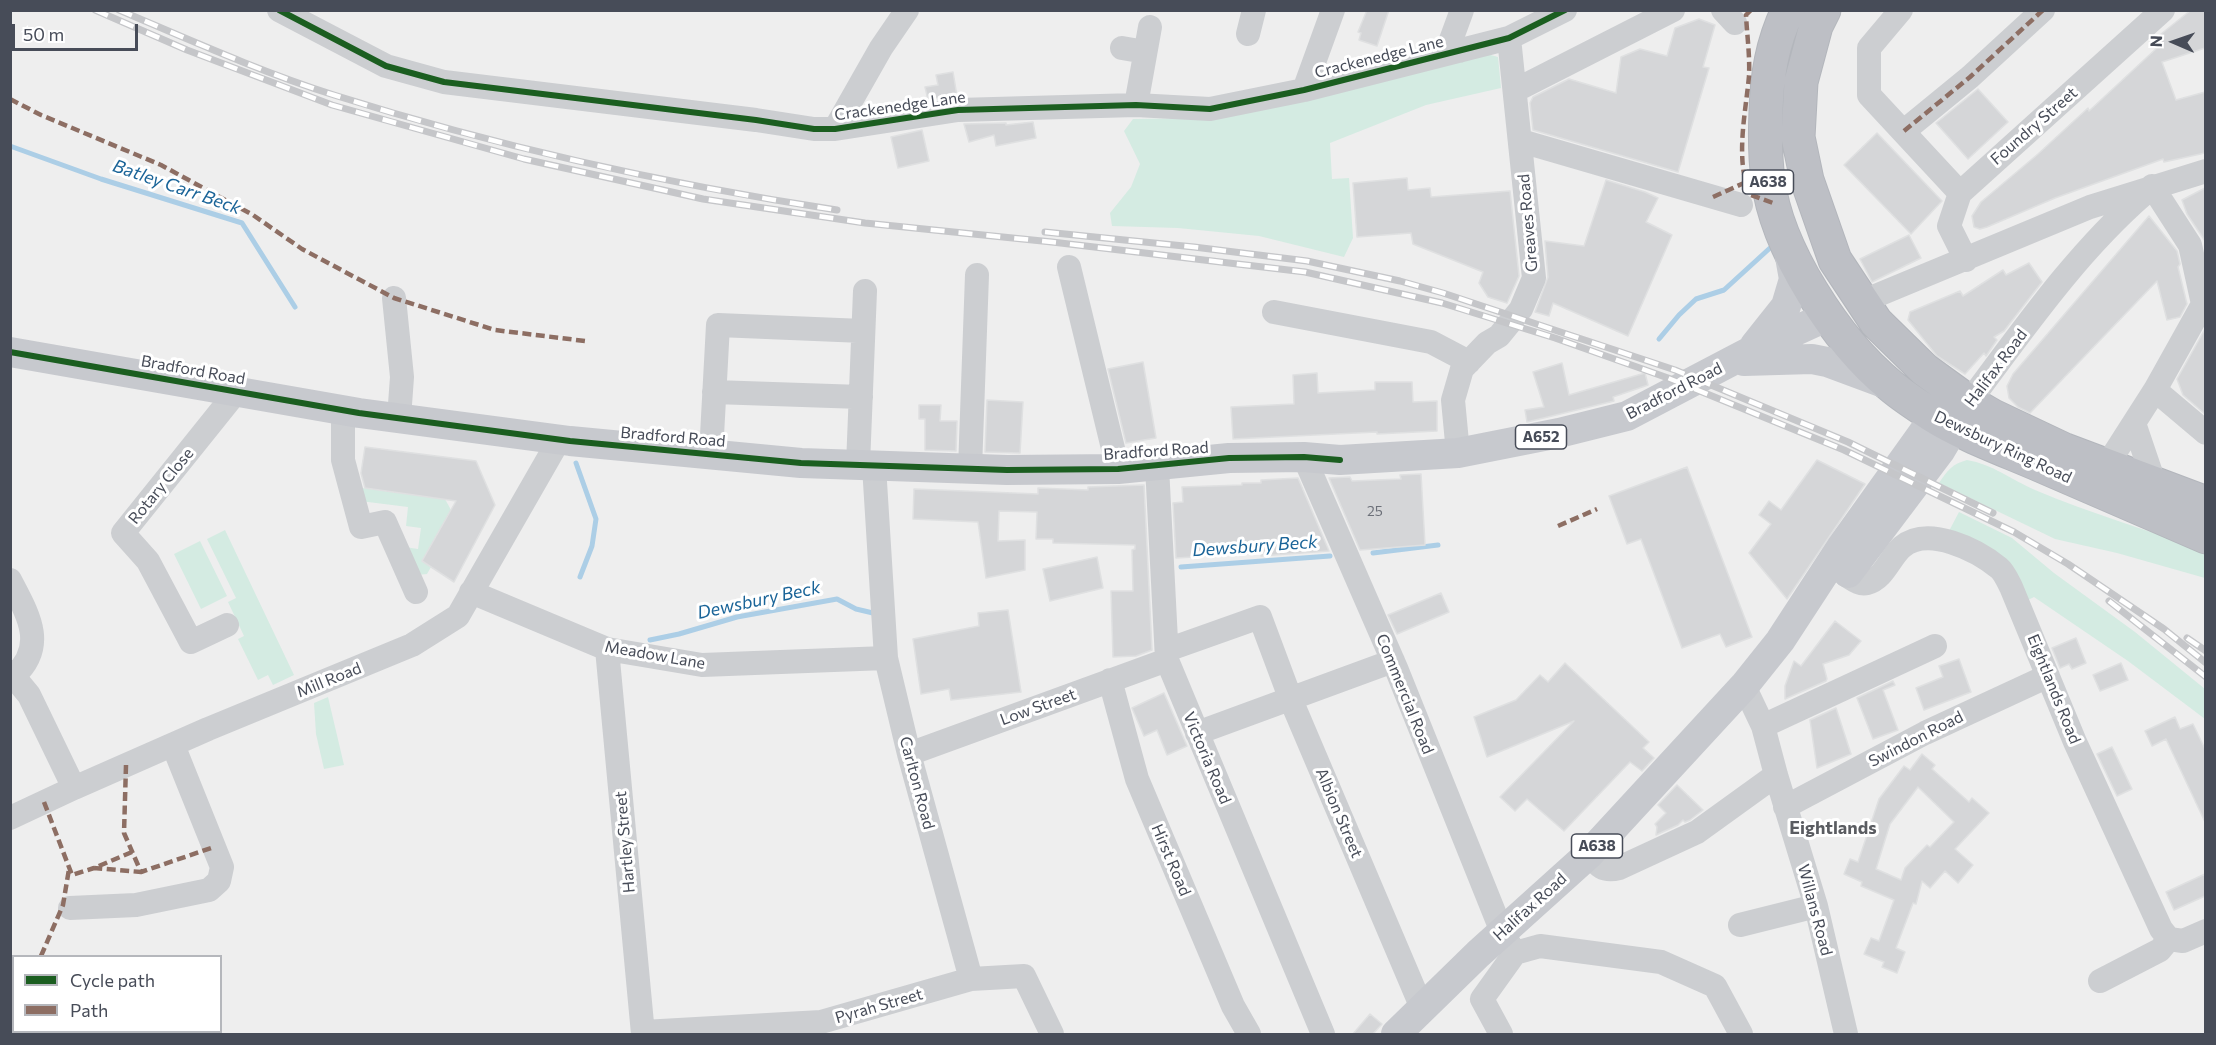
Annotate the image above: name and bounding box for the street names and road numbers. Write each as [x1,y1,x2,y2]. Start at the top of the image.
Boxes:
street label: Crackenedge Lane [1313,32,1445,82]
street label: Foundry Street [1987,83,2081,169]
street label: Crackenedge Lane [833,87,967,125]
road number: A638 [1742,170,1794,194]
street label: Greaves Road [1514,173,1542,273]
street label: Halifax Road [1961,325,2031,411]
street label: Bradford Road [139,351,247,389]
street label: Bradford Road [1623,359,1725,423]
street label: Dewsbury Ring Road [1931,407,2075,487]
street label: Bradford Road [620,423,726,451]
road number: A652 [1516,425,1566,449]
street label: Bradford Road [1103,438,1209,464]
street label: Rotary Close [124,444,198,528]
street label: Commercial Road [1372,631,1438,757]
street label: Eightlands Road [2023,631,2085,747]
street label: Meadow Lane [603,637,707,673]
street label: Mill Road [294,658,364,702]
street label: Low Street [997,684,1079,730]
street label: Swindon Road [1866,707,1966,771]
street label: Victoria Road [1179,709,1235,807]
street label: Carlton Road [895,734,939,832]
street label: Albion Street [1311,765,1367,861]
street label: Hartley Street [611,790,639,894]
street label: Hirst Road [1147,821,1195,899]
road number: A638 [1572,834,1622,858]
street label: Willans Road [1794,862,1836,958]
street label: Halifax Road [1489,869,1571,945]
street label: Pyrah Street [833,984,925,1028]

